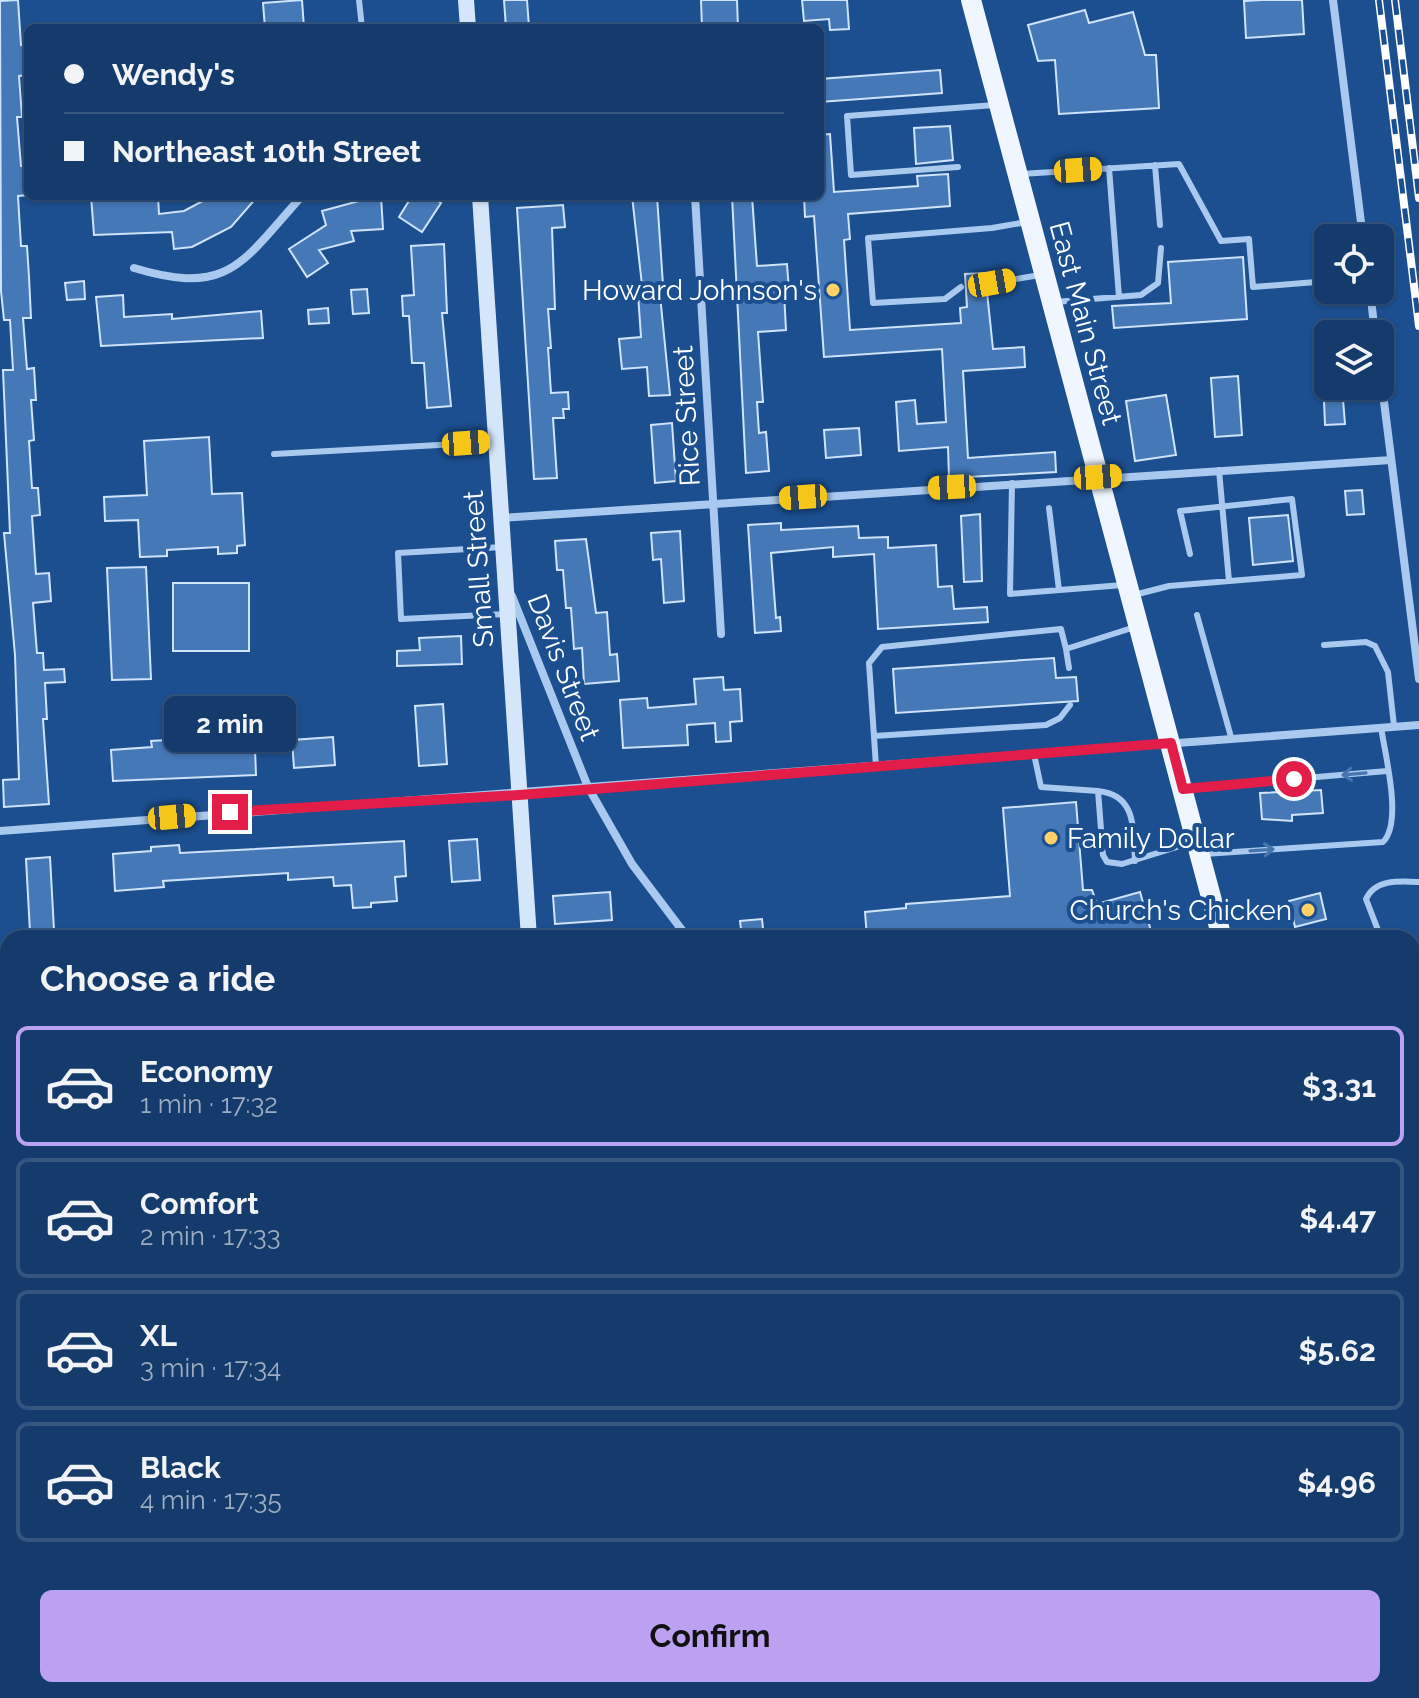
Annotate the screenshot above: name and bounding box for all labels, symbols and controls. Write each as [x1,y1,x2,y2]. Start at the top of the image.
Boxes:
text: Wendy's [112,57,235,92]
text: Northeast 10th Street [112,134,421,169]
car [1053,156,1103,184]
street label: East Main Street [1043,218,1129,429]
map controls [1314,224,1394,400]
button: locate [1314,224,1394,304]
car [966,267,1018,299]
place label: Howard Johnson's [582,274,817,307]
marker: Howard Johnson's [824,281,842,299]
button: layers [1314,320,1394,400]
street label: Rice Street [666,344,707,487]
car [441,429,491,457]
car [1073,463,1123,491]
car [927,474,977,500]
car [778,483,828,511]
street label: Small Street [457,489,500,648]
street label: Davis Street [521,589,607,746]
callout: 2 min [164,696,296,752]
text: 2 min [196,709,264,739]
route start [1276,761,1312,797]
one-way arrow [1341,767,1368,782]
route end [212,794,248,830]
car [147,803,197,831]
place label: Family Dollar [1067,822,1235,855]
marker: Family Dollar [1042,829,1060,847]
one-way arrow [1248,842,1275,857]
place label: Church's Chicken [1069,894,1292,927]
marker: Church's Chicken [1299,901,1317,919]
text: Choose a ride [40,957,275,999]
icon: car [44,1050,116,1122]
text: Economy [140,1054,273,1089]
text: $3.31 [1302,1069,1376,1104]
text: 1 min · 17:32 [140,1089,278,1119]
icon: car [44,1182,116,1254]
text: Comfort [140,1186,259,1221]
text: $4.47 [1299,1201,1376,1236]
text: 2 min · 17:33 [140,1221,281,1251]
icon: car [44,1314,116,1386]
text: XL [140,1318,177,1353]
text: $5.62 [1298,1333,1376,1368]
text: 3 min · 17:34 [140,1353,281,1383]
icon: car [44,1446,116,1518]
text: Black [140,1450,221,1485]
text: $4.96 [1297,1465,1376,1500]
text: 4 min · 17:35 [140,1485,282,1515]
button: Confirm [40,1590,1380,1682]

